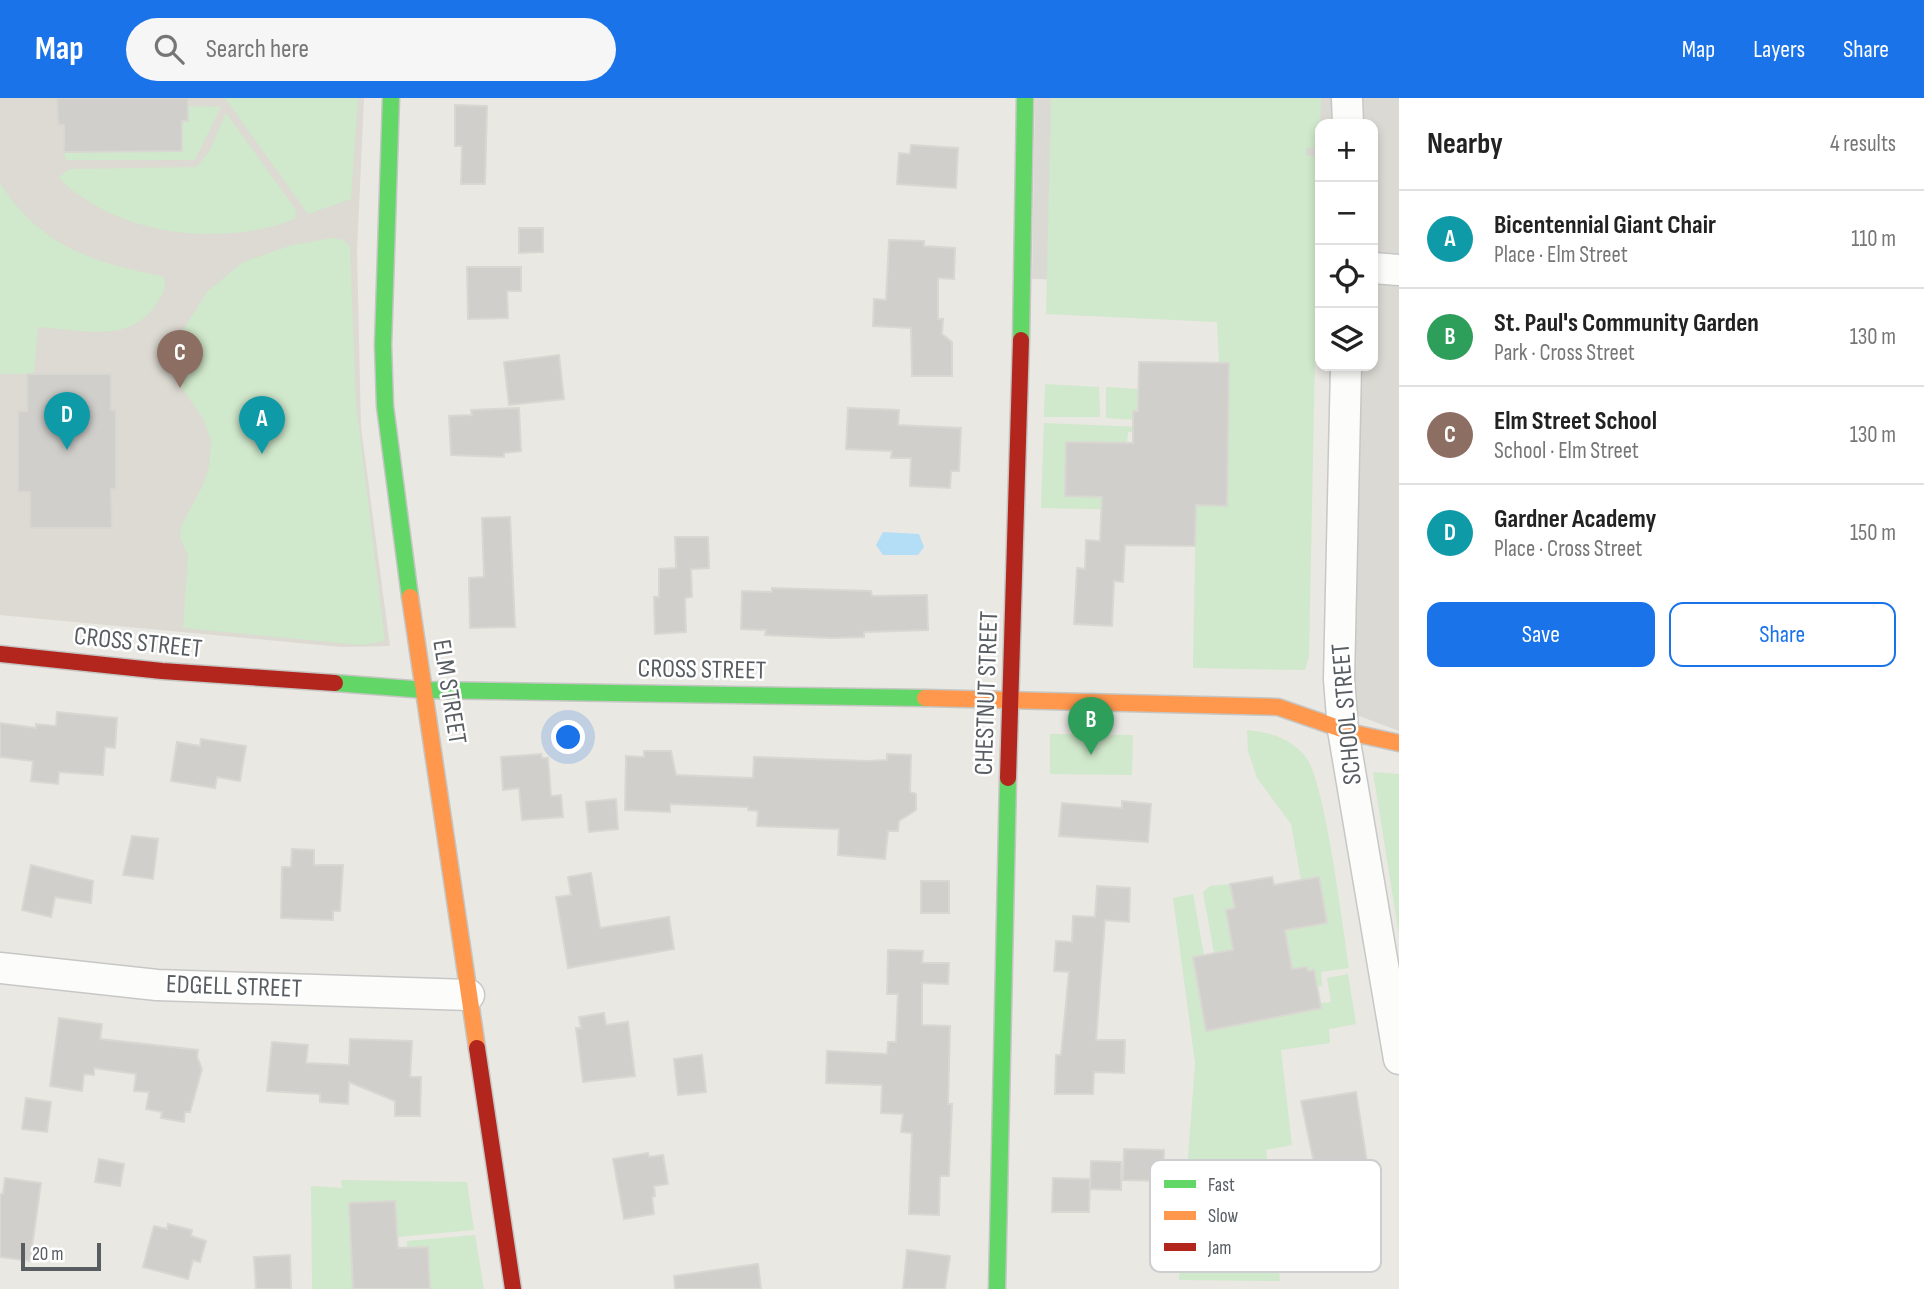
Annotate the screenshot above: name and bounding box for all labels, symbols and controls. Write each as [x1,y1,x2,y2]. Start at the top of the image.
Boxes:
search box [126,18,616,81]
text: Map [35,29,84,69]
icon: search [150,30,188,68]
text: Search here [206,34,309,65]
text: Map [1682,35,1715,64]
text: Layers [1753,35,1805,64]
text: Share [1843,35,1889,64]
map controls [1315,119,1378,371]
button: + [1315,119,1378,182]
text: Nearby [1427,126,1503,162]
text: 4 results [1830,130,1896,158]
button: − [1315,182,1378,245]
text: Bicentennial Giant Chair [1494,210,1716,241]
text: A [1445,225,1455,253]
text: 110 m [1851,225,1896,253]
text: Place · Elm Street [1494,241,1628,269]
button: locate [1315,245,1378,308]
button: layers [1315,308,1378,371]
text: St. Paul's Community Garden [1494,308,1759,339]
text: B [1445,323,1455,351]
text: 130 m [1850,323,1896,351]
pin: C [157,330,203,388]
text: Park · Cross Street [1494,339,1635,367]
pin: D [44,392,90,450]
pin: A [239,396,285,454]
text: Elm Street School [1494,406,1657,437]
text: C [1444,421,1456,449]
text: 130 m [1850,421,1896,449]
text: School · Elm Street [1494,437,1639,465]
text: Gardner Academy [1494,504,1656,535]
text: D [1444,519,1456,547]
text: 150 m [1850,519,1896,547]
text: Place · Cross Street [1494,535,1642,563]
button: Save [1427,602,1655,667]
button: Share [1669,602,1896,667]
street label: CHESTNUT STREET [969,610,1005,776]
street label: CROSS STREET [72,621,204,665]
street label: ELM STREET [425,638,473,746]
street label: SCHOOL STREET [1325,642,1369,786]
street label: CROSS STREET [637,653,767,687]
pin: B [1068,697,1114,755]
your location [551,720,585,754]
street label: EDGELL STREET [165,969,303,1005]
legend [1150,1160,1381,1272]
text: Fast [1208,1174,1235,1197]
text: Slow [1208,1205,1238,1228]
text: Jam [1207,1237,1231,1260]
scale bar [21,1240,102,1272]
text: 20 m [32,1243,64,1266]

